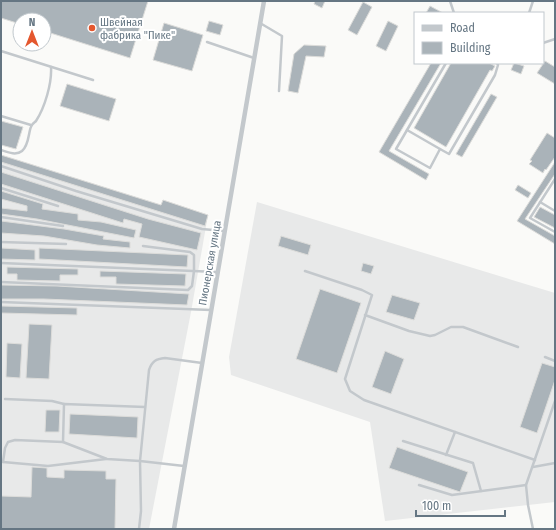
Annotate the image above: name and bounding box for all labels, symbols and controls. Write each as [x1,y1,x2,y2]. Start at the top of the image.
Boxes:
north arrow [12,12,52,52]
legend [414,12,544,64]
text: N [29,16,35,29]
place label: Швейная фабрика "Пике" [100,16,175,42]
text: Road [450,21,475,35]
marker: Швейная фабрика "Пике" [87,23,97,33]
text: Building [450,41,491,55]
street label: Пионерская улица [196,219,224,307]
scale bar [416,492,505,518]
text: 100 m [422,499,451,513]

